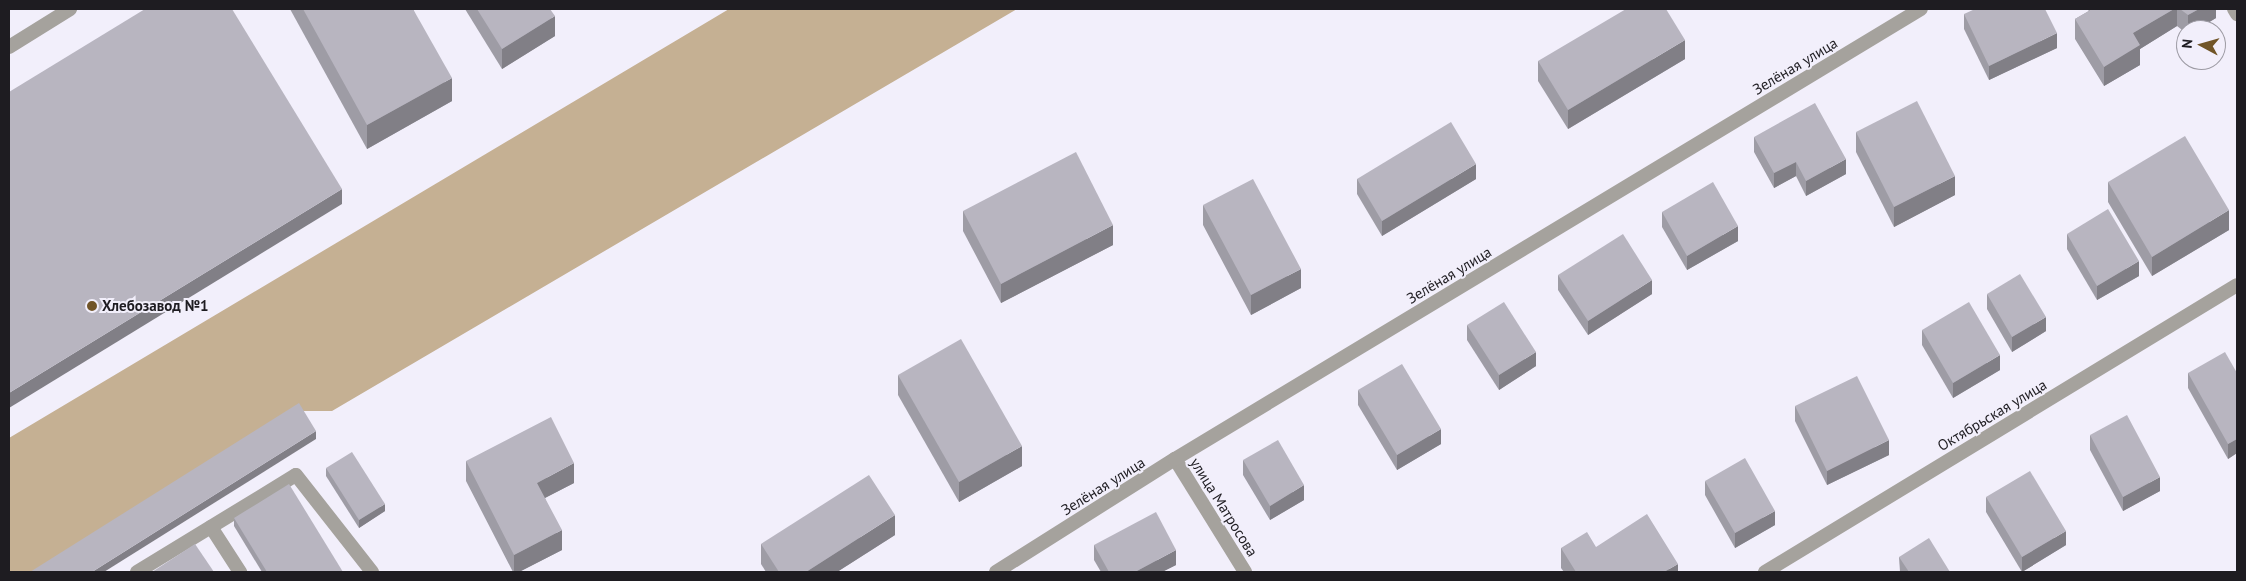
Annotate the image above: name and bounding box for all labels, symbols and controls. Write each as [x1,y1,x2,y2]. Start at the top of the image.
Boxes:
north arrow [2176,20,2226,70]
street label: Зелёная улица [1749,34,1841,98]
text: N [2178,38,2197,49]
street label: Зелёная улица [1403,243,1495,307]
place label: Хлебозавод №1 [102,297,209,315]
marker: Хлебозавод №1 [86,300,98,312]
street label: Октябрьская улица [1934,375,2050,455]
street label: Зелёная улица [1058,453,1148,519]
street label: улица Матросова [1186,454,1262,560]

